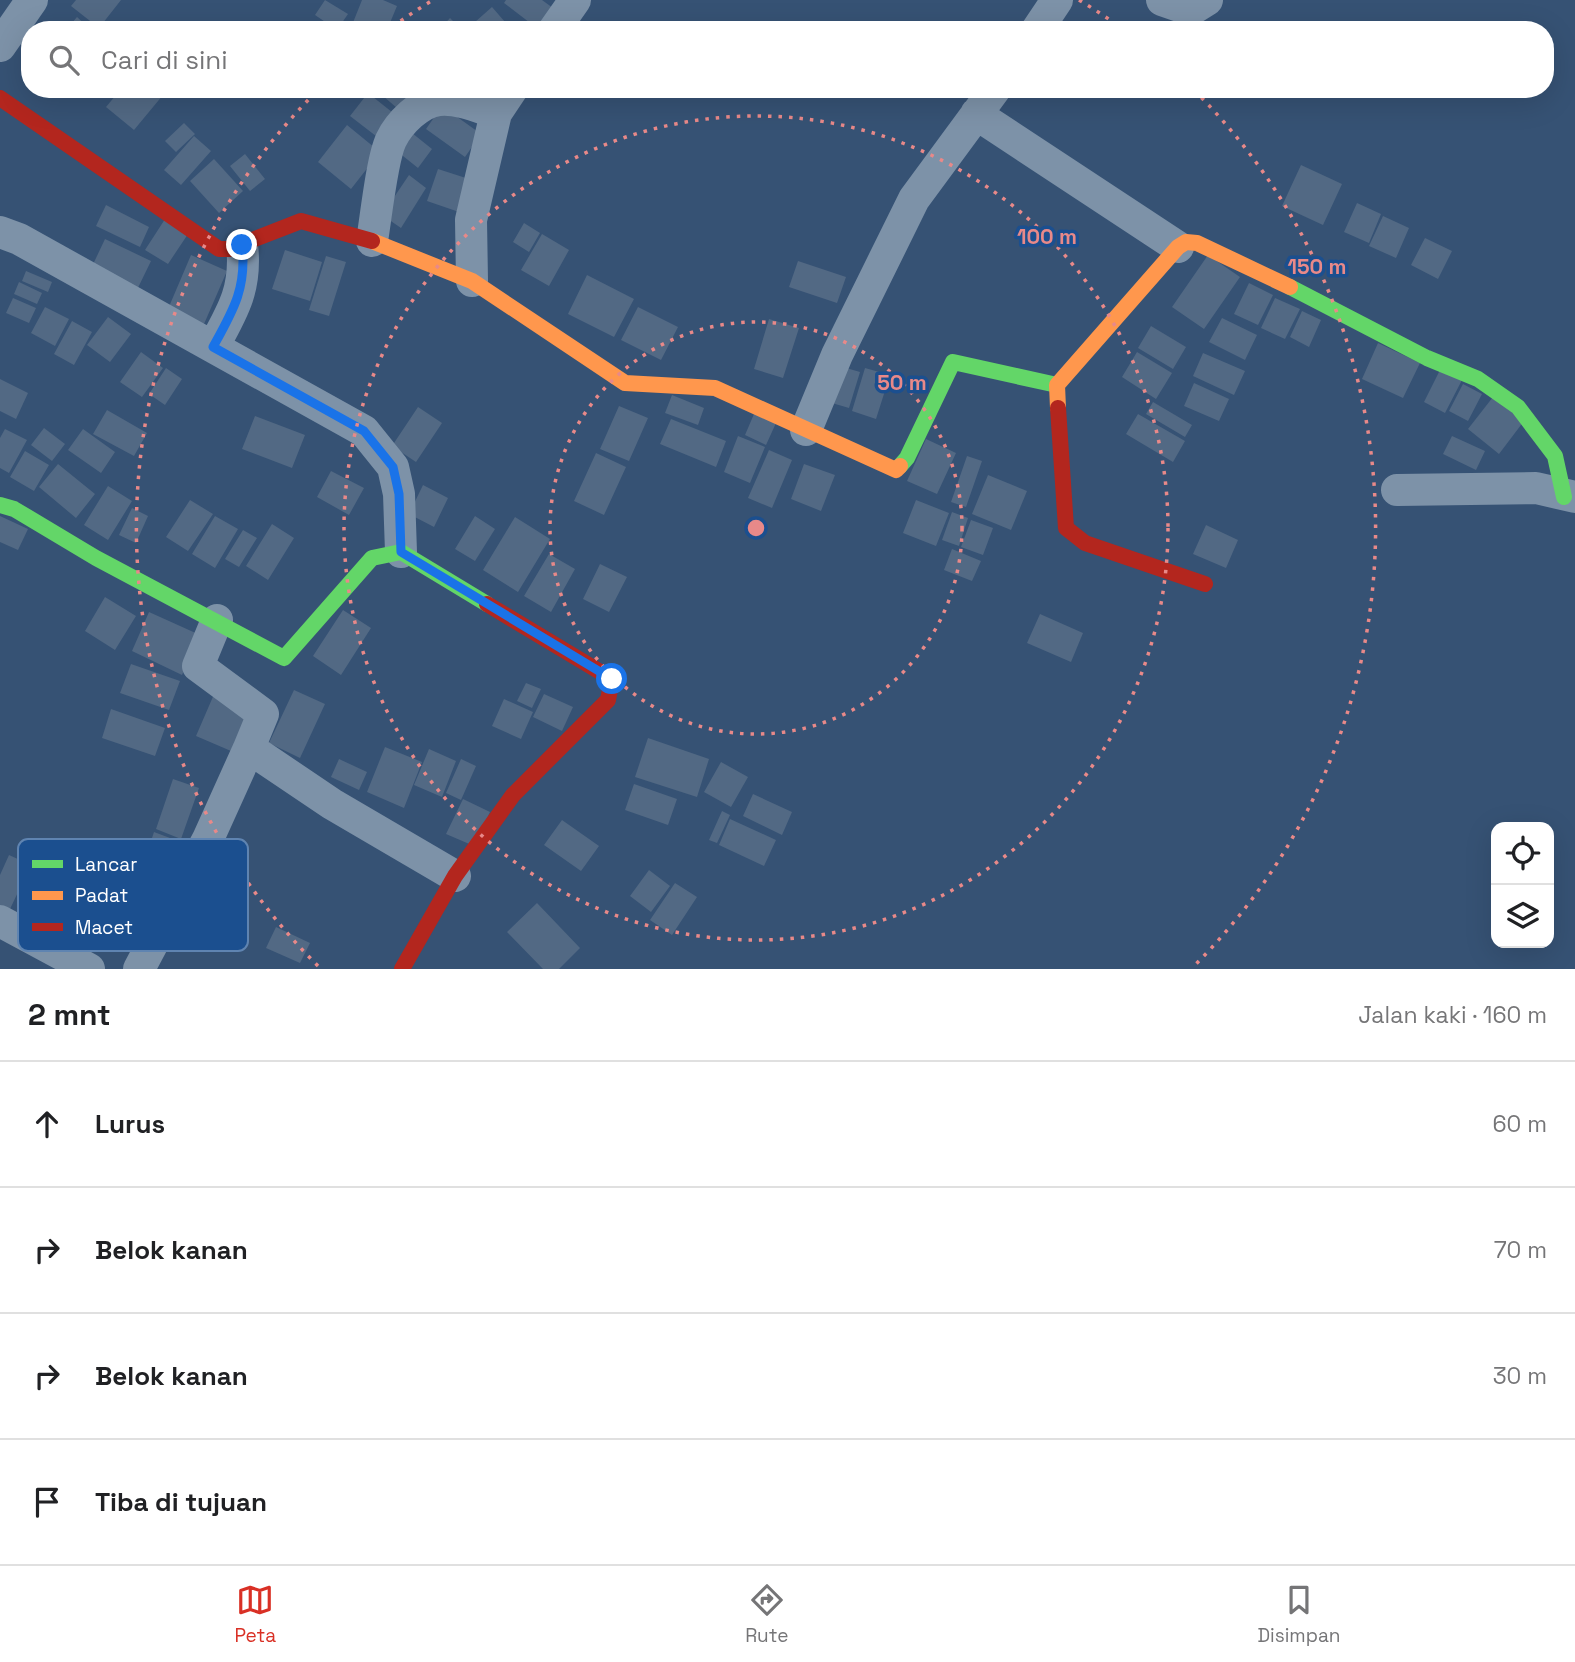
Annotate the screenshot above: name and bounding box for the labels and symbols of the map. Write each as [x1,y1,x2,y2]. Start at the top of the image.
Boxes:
text: 100 m [1017,223,1077,250]
route end [226,229,257,260]
text: 150 m [1288,253,1346,280]
text: 50 m [877,369,927,396]
centre of rings [744,516,768,540]
route start [596,663,627,694]
legend [18,839,248,951]
text: Lancar [75,852,137,877]
text: Padat [75,883,128,908]
text: Macet [75,915,133,940]

